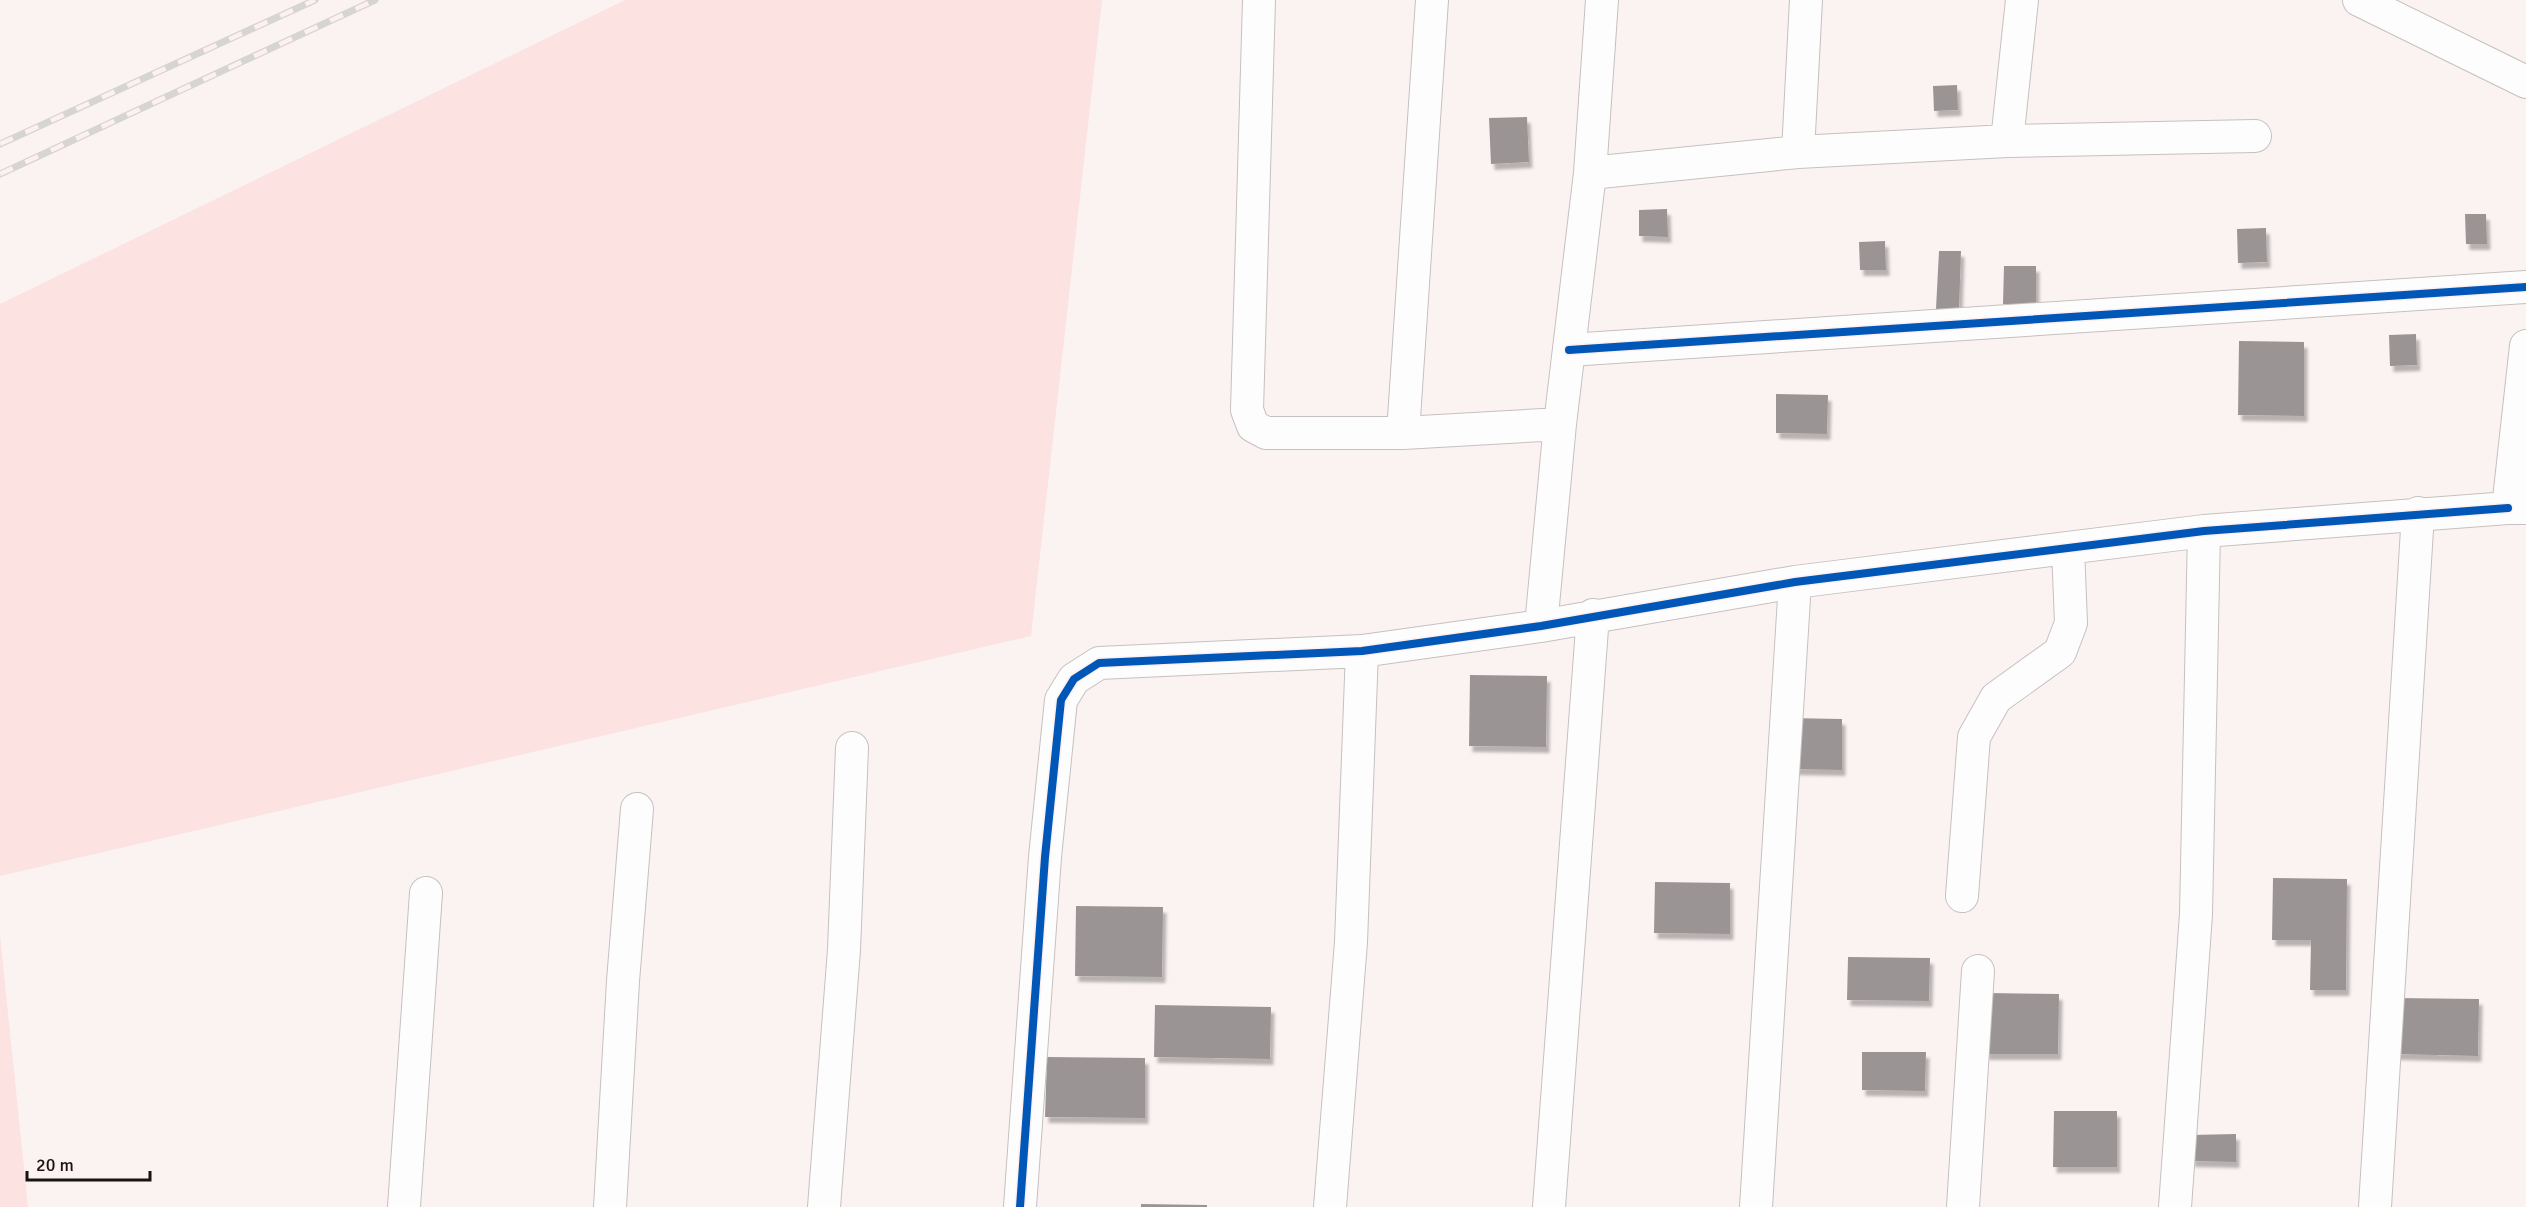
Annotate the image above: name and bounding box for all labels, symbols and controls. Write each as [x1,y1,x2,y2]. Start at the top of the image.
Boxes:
scale bar [27,1144,150,1182]
text: 20 m [36,1154,74,1176]

